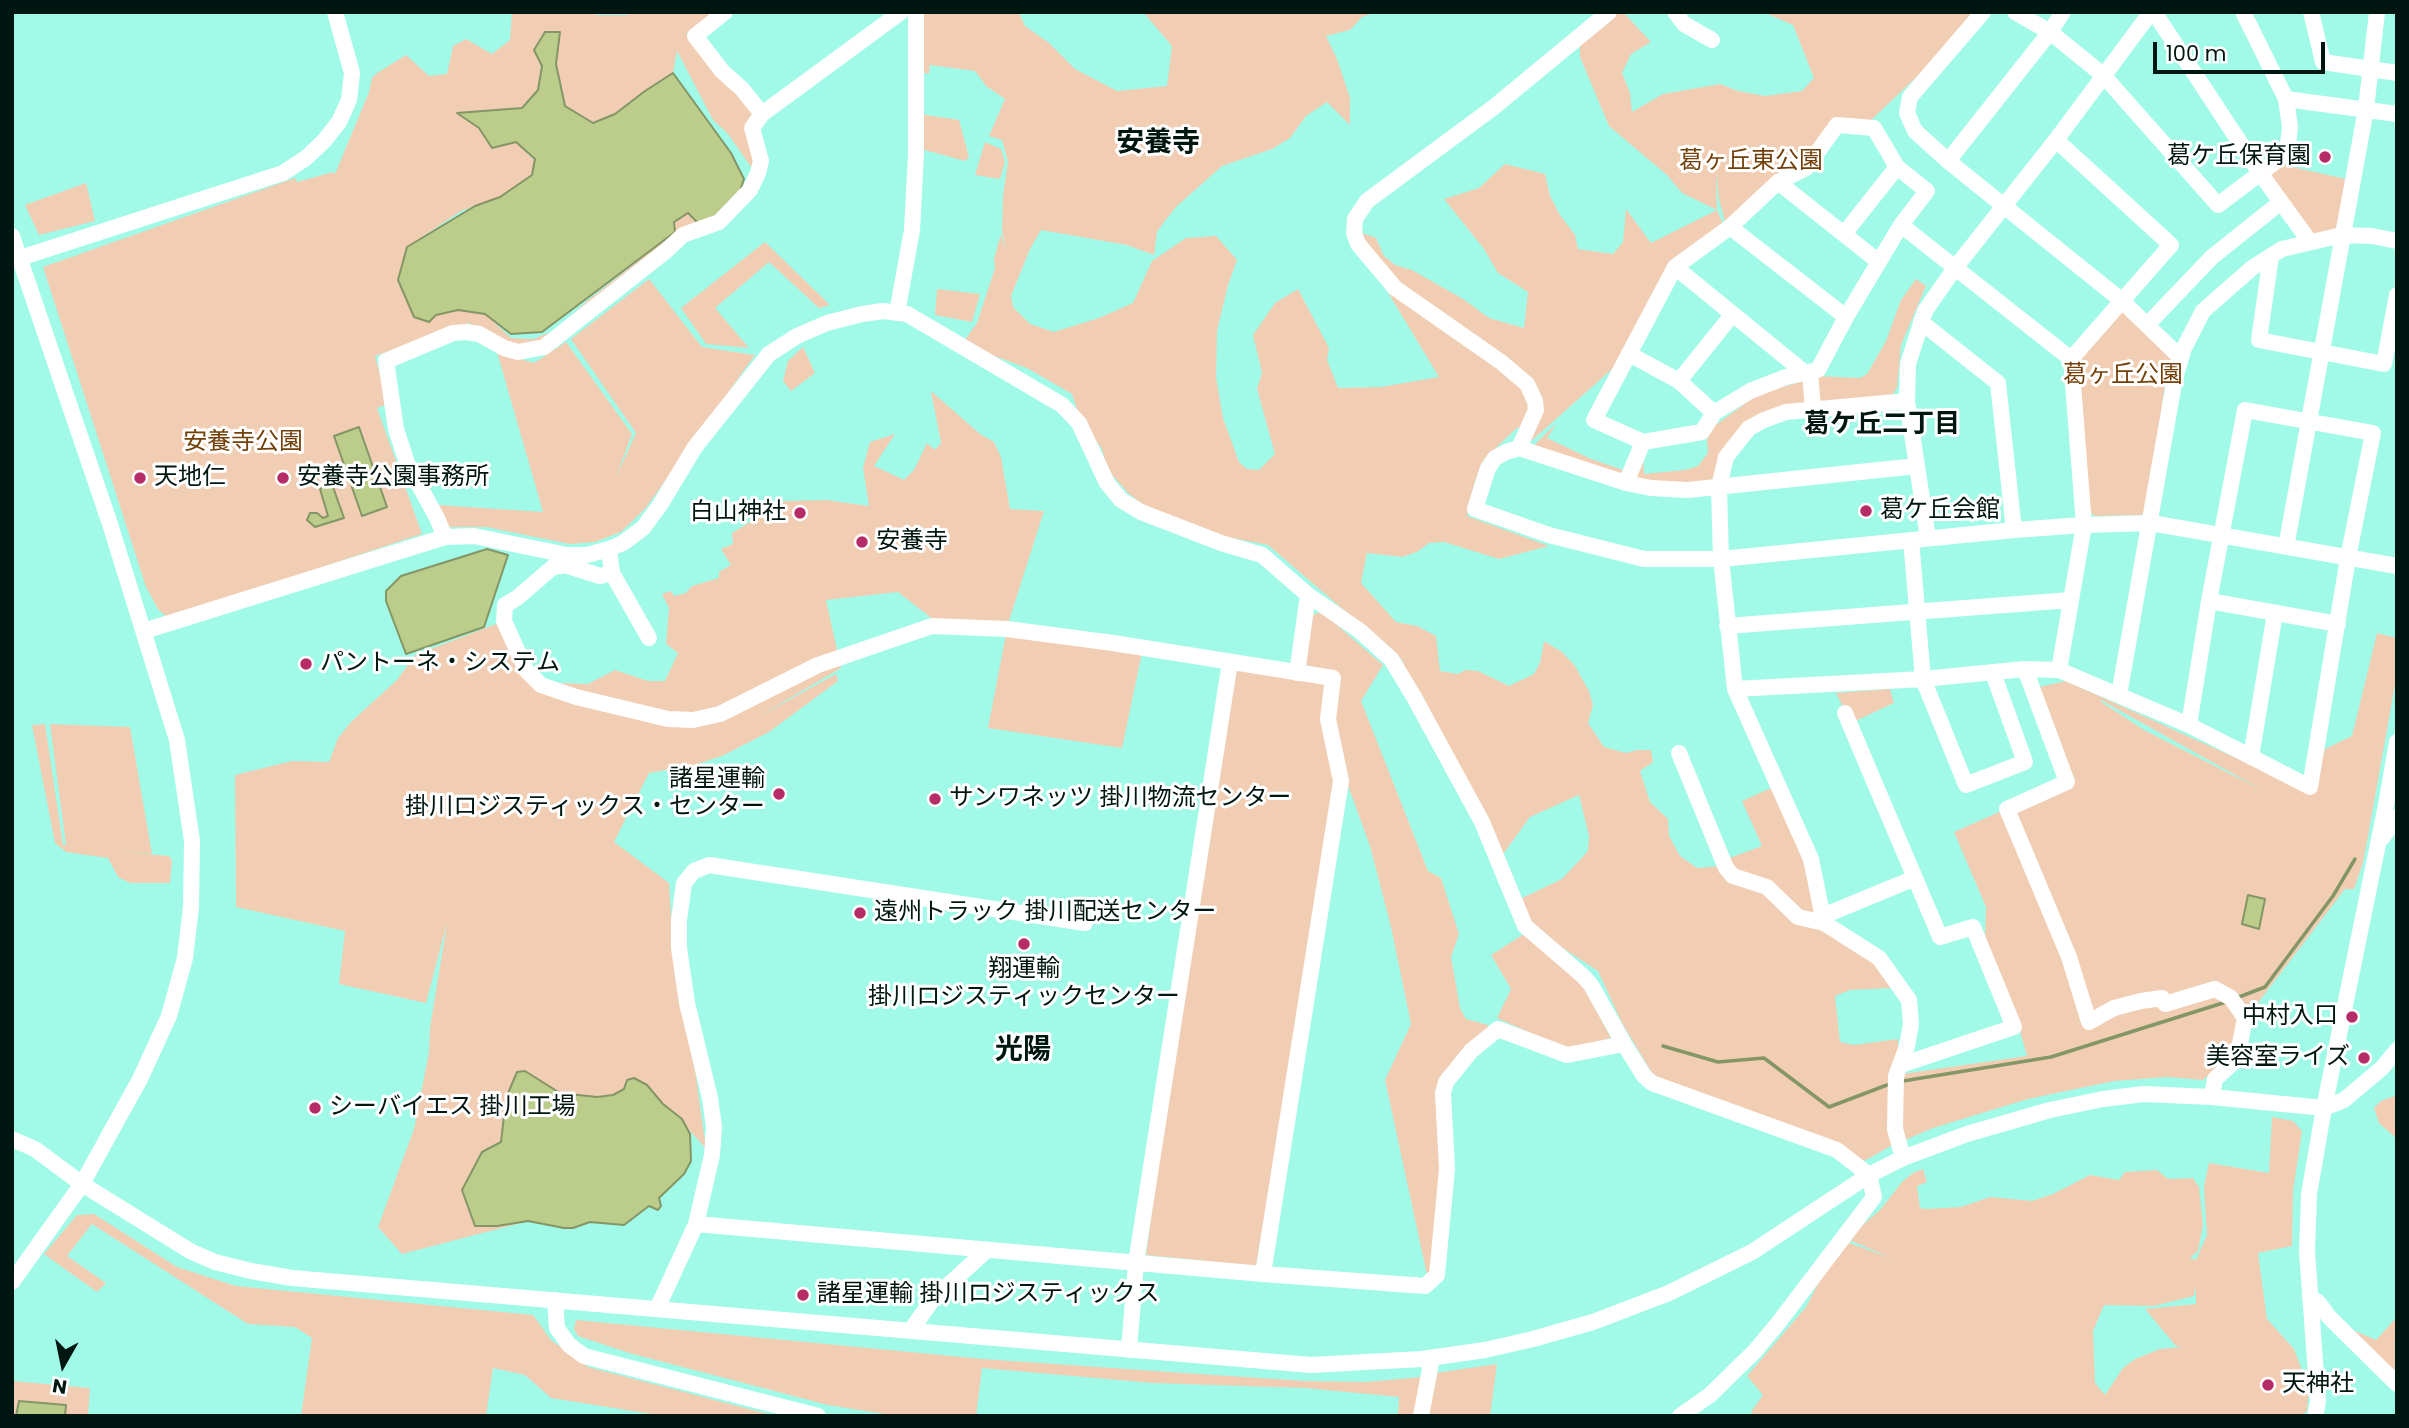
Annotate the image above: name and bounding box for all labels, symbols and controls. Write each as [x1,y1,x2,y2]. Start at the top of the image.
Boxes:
scale bar [2157,28,2328,72]
text: 100 m [2166,39,2226,68]
district label: 安養寺 [1116,127,1200,161]
place label: 葛ケ丘保育園 [2167,143,2311,171]
park label: 葛ヶ丘東公園 [1679,148,1823,176]
marker: 葛ケ丘保育園 [2317,149,2333,165]
park label: 葛ヶ丘公園 [2063,362,2183,390]
district label: 葛ケ丘二丁目 [1804,409,1960,441]
park label: 安養寺公園 [183,429,303,457]
place label: 天地仁 [154,464,226,492]
place label: 安養寺公園事務所 [297,464,489,492]
marker: 天地仁 [132,470,148,486]
marker: 安養寺公園事務所 [275,470,291,486]
place label: 葛ケ丘会館 [1880,497,2000,525]
place label: 白山神社 [690,499,786,527]
marker: 葛ケ丘会館 [1858,503,1874,519]
marker: 白山神社 [792,505,808,521]
place label: 安養寺 [876,528,948,556]
marker: 安養寺 [854,534,870,550]
place label: パントーネ・システム [320,650,560,678]
marker: パントーネ・システム [298,656,314,672]
place label: 諸星運輸 掛川ロジスティックス・センター [405,766,765,822]
place label: サンワネッツ 掛川物流センター [949,785,1291,813]
marker: 諸星運輸 掛川ロジスティックス・センター [771,786,787,802]
marker: サンワネッツ 掛川物流センター [927,791,943,807]
place label: 遠州トラック 掛川配送センター [874,899,1216,927]
marker: 遠州トラック 掛川配送センター [852,905,868,921]
marker: 翔運輸 掛川ロジスティックセンター [1016,936,1032,952]
place label: 翔運輸 掛川ロジスティックセンター [868,956,1180,1012]
place label: 中村入口 [2242,1003,2338,1031]
marker: 中村入口 [2344,1009,2360,1025]
district label: 光陽 [995,1034,1051,1068]
place label: 美容室ライズ [2206,1044,2350,1072]
marker: 美容室ライズ [2356,1050,2372,1066]
place label: シーバイエス 掛川工場 [329,1094,575,1122]
marker: シーバイエス 掛川工場 [307,1100,323,1116]
place label: 諸星運輸 掛川ロジスティックス [817,1281,1159,1309]
marker: 諸星運輸 掛川ロジスティックス [795,1287,811,1303]
north arrow [28,1330,98,1400]
place label: 天神社 [2282,1371,2354,1399]
text: N [50,1372,69,1401]
marker: 天神社 [2260,1377,2276,1393]

